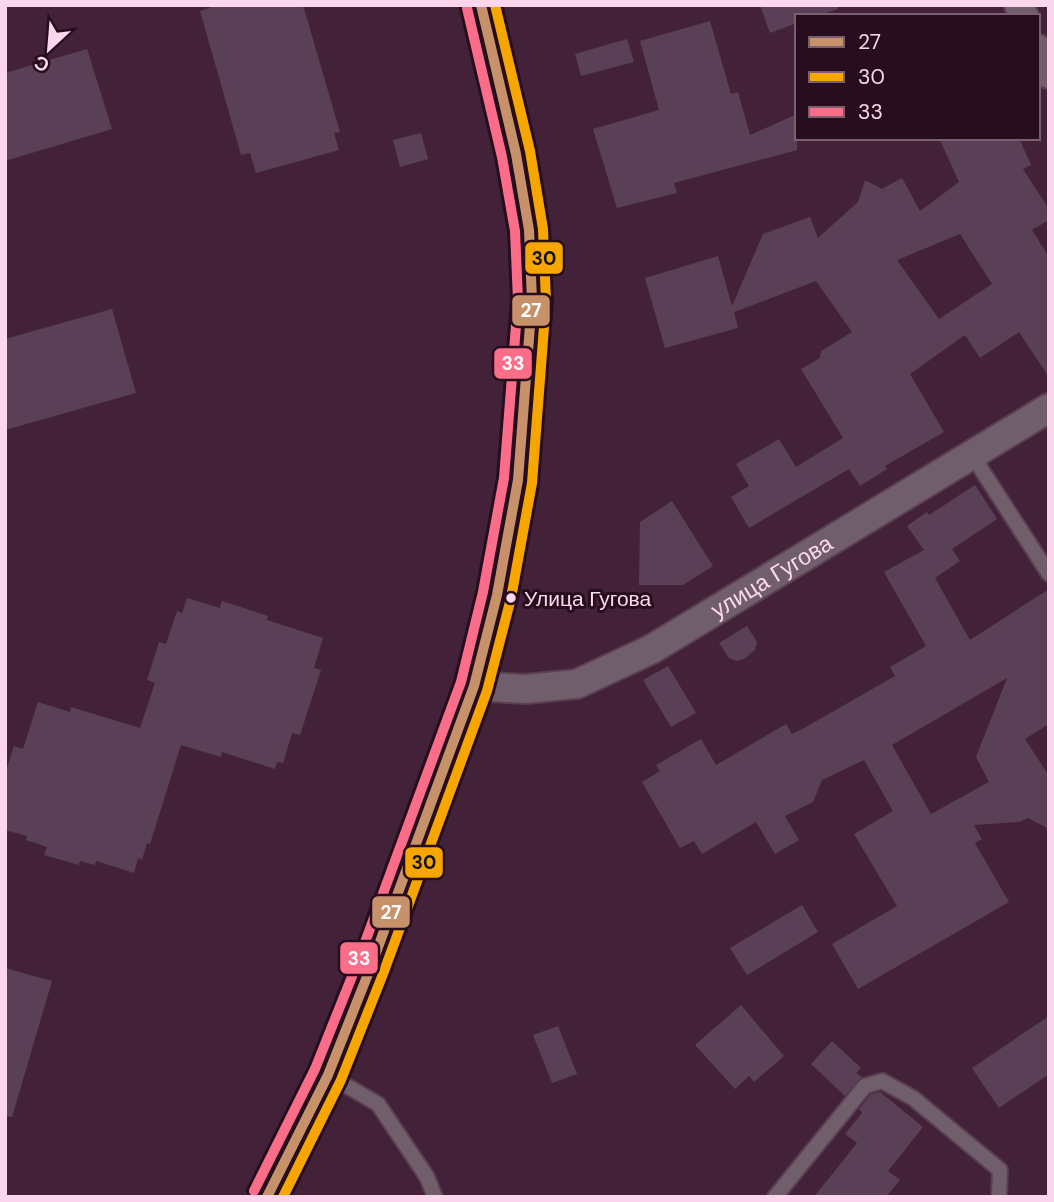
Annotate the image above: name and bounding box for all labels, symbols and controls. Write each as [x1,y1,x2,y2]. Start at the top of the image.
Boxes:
north arrow [14,14,84,84]
legend [795,14,1040,140]
text: 27 [858,28,881,56]
text: С [30,49,53,78]
text: 30 [858,63,885,91]
text: 33 [858,98,883,126]
line badge: 30 [524,241,564,275]
text: 30 [532,246,556,271]
line badge: 27 [511,294,551,327]
text: 27 [520,298,542,323]
line badge: 33 [493,347,533,380]
text: 33 [502,351,524,376]
street label: улица Гугова [705,528,838,625]
place label: Улица Гугова [524,585,651,613]
marker: Улица Гугова [504,591,518,605]
line badge: 30 [404,846,444,879]
text: 30 [412,850,436,875]
line badge: 27 [371,895,411,929]
text: 27 [380,900,402,925]
line badge: 33 [339,941,379,975]
text: 33 [348,946,370,971]

